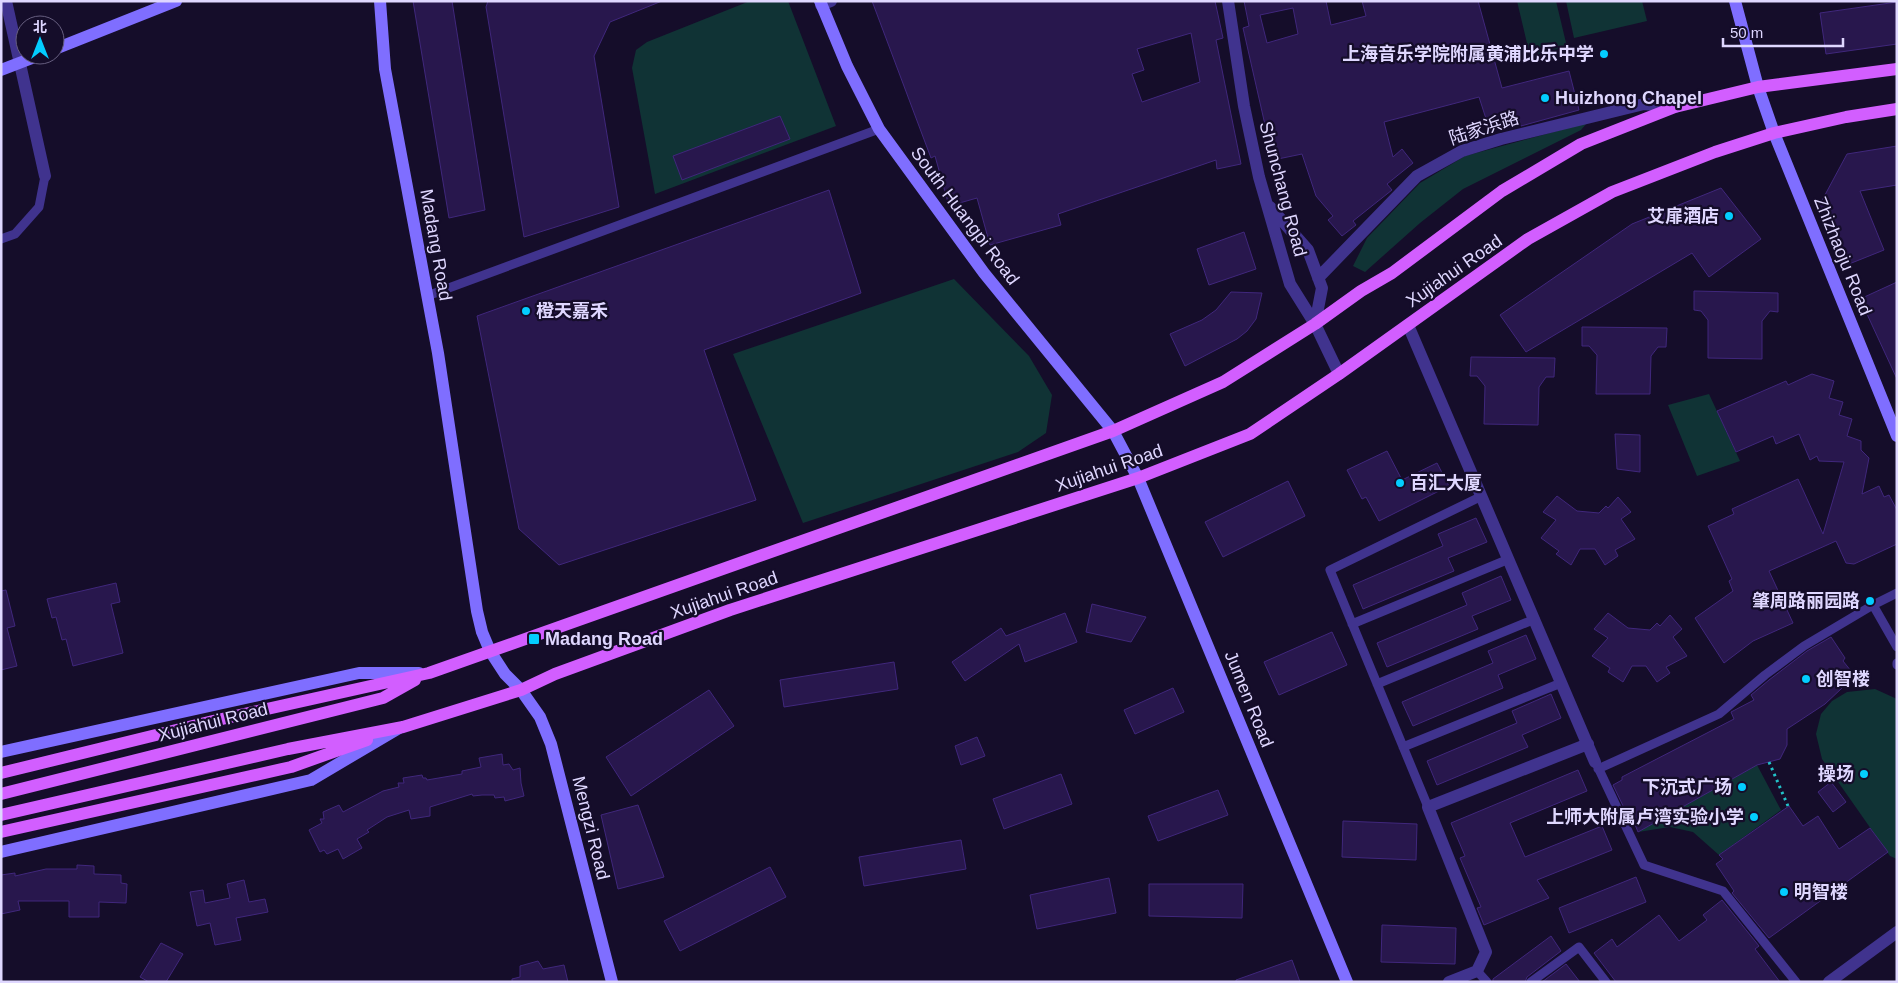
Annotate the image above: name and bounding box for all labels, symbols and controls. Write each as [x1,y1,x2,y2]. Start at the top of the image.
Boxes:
north arrow [15,15,65,65]
scale bar [1723,15,1843,47]
text: 北 [33,19,47,35]
text: 50 m [1730,24,1763,41]
place label: 上海音乐学院附属黄浦比乐中学 [1342,44,1594,64]
marker: 上海音乐学院附属黄浦比乐中学 [1598,48,1610,60]
place label: Huizhong Chapel [1555,88,1702,108]
marker: Huizhong Chapel [1539,92,1551,104]
street label: 陆家浜路 [1447,107,1521,149]
street label: Shunchang Road [1255,119,1311,259]
street label: South Huangpi Road [907,143,1023,289]
street label: Madang Road [416,188,456,302]
street label: Zhizhaoju Road [1810,194,1876,318]
place label: 艾扉酒店 [1647,206,1719,226]
marker: 艾扉酒店 [1723,210,1735,222]
street label: Xujiahui Road [1402,231,1506,311]
place label: 橙天嘉禾 [536,301,608,321]
marker: 橙天嘉禾 [520,305,532,317]
street label: Xujiahui Road [1053,440,1165,496]
place label: 百汇大厦 [1410,473,1482,493]
marker: 百汇大厦 [1394,477,1406,489]
street label: Xujiahui Road [668,567,780,623]
place label: 肇周路丽园路 [1752,591,1860,611]
marker: 肇周路丽园路 [1864,595,1876,607]
place label: Madang Road [545,629,663,649]
marker: Madang Road [527,632,541,646]
street label: Jumen Road [1221,648,1277,750]
place label: 创智楼 [1816,669,1870,689]
marker: 创智楼 [1800,673,1812,685]
street label: Xujiahui Road [156,699,270,745]
place label: 操场 [1818,764,1854,784]
marker: 操场 [1858,768,1870,780]
street label: Mengzi Road [568,774,614,882]
place label: 下沉式广场 [1642,777,1732,797]
marker: 下沉式广场 [1736,781,1748,793]
place label: 上师大附属卢湾实验小学 [1546,807,1744,827]
marker: 上师大附属卢湾实验小学 [1748,811,1760,823]
place label: 明智楼 [1794,882,1848,902]
marker: 明智楼 [1778,886,1790,898]

